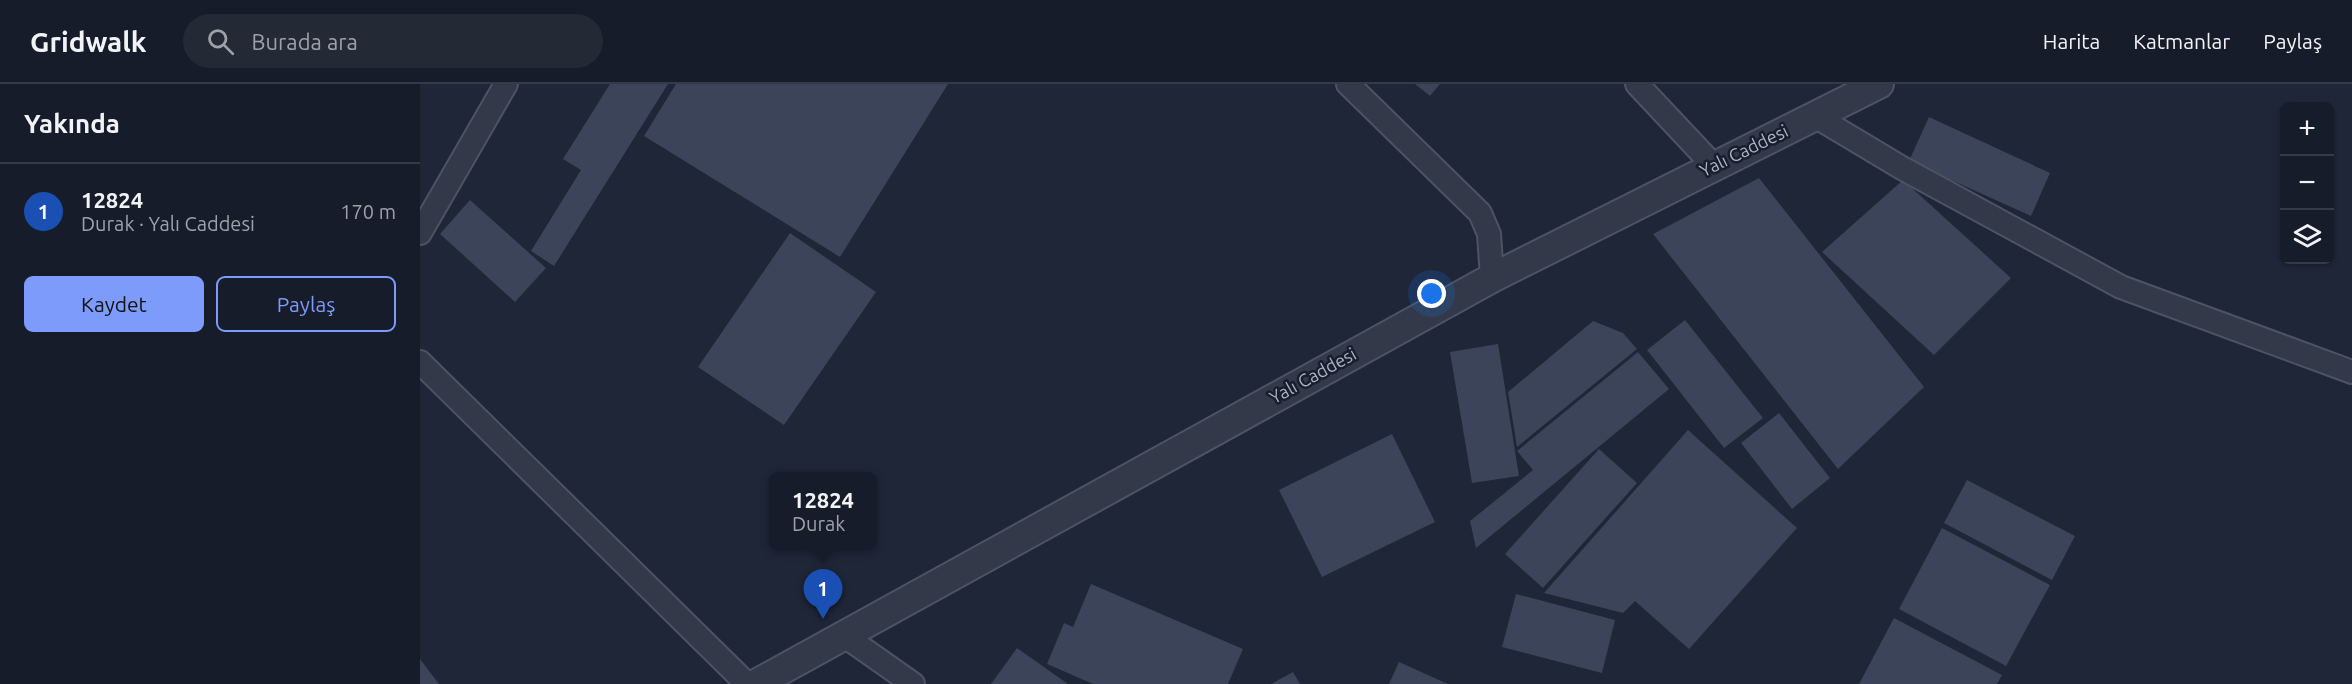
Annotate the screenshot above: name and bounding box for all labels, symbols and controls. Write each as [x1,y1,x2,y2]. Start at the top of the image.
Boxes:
search box [183,14,603,68]
icon: search [204,25,237,58]
text: Gridwalk [30,26,147,57]
text: Burada ara [252,29,358,54]
text: Harita [2043,29,2100,53]
text: Katmanlar [2133,29,2230,53]
text: Paylaş [2263,29,2322,53]
map controls [2280,102,2334,264]
button: + [2280,102,2334,156]
text: Yakında [24,109,120,138]
street label: Yalı Caddesi [1696,120,1791,180]
button: − [2280,156,2334,210]
text: 12824 [81,187,143,212]
text: 1 [38,200,49,223]
text: 170 m [340,200,396,223]
button: layers [2280,210,2334,264]
text: Durak · Yalı Caddesi [81,212,255,235]
button: Kaydet [24,276,204,332]
button: Paylaş [216,276,396,332]
your location [1417,279,1446,308]
street label: Yalı Caddesi [1266,343,1359,407]
popup [769,472,877,550]
text: 12824 [792,487,854,512]
text: Durak [792,512,845,535]
pin: 1 [804,570,842,619]

